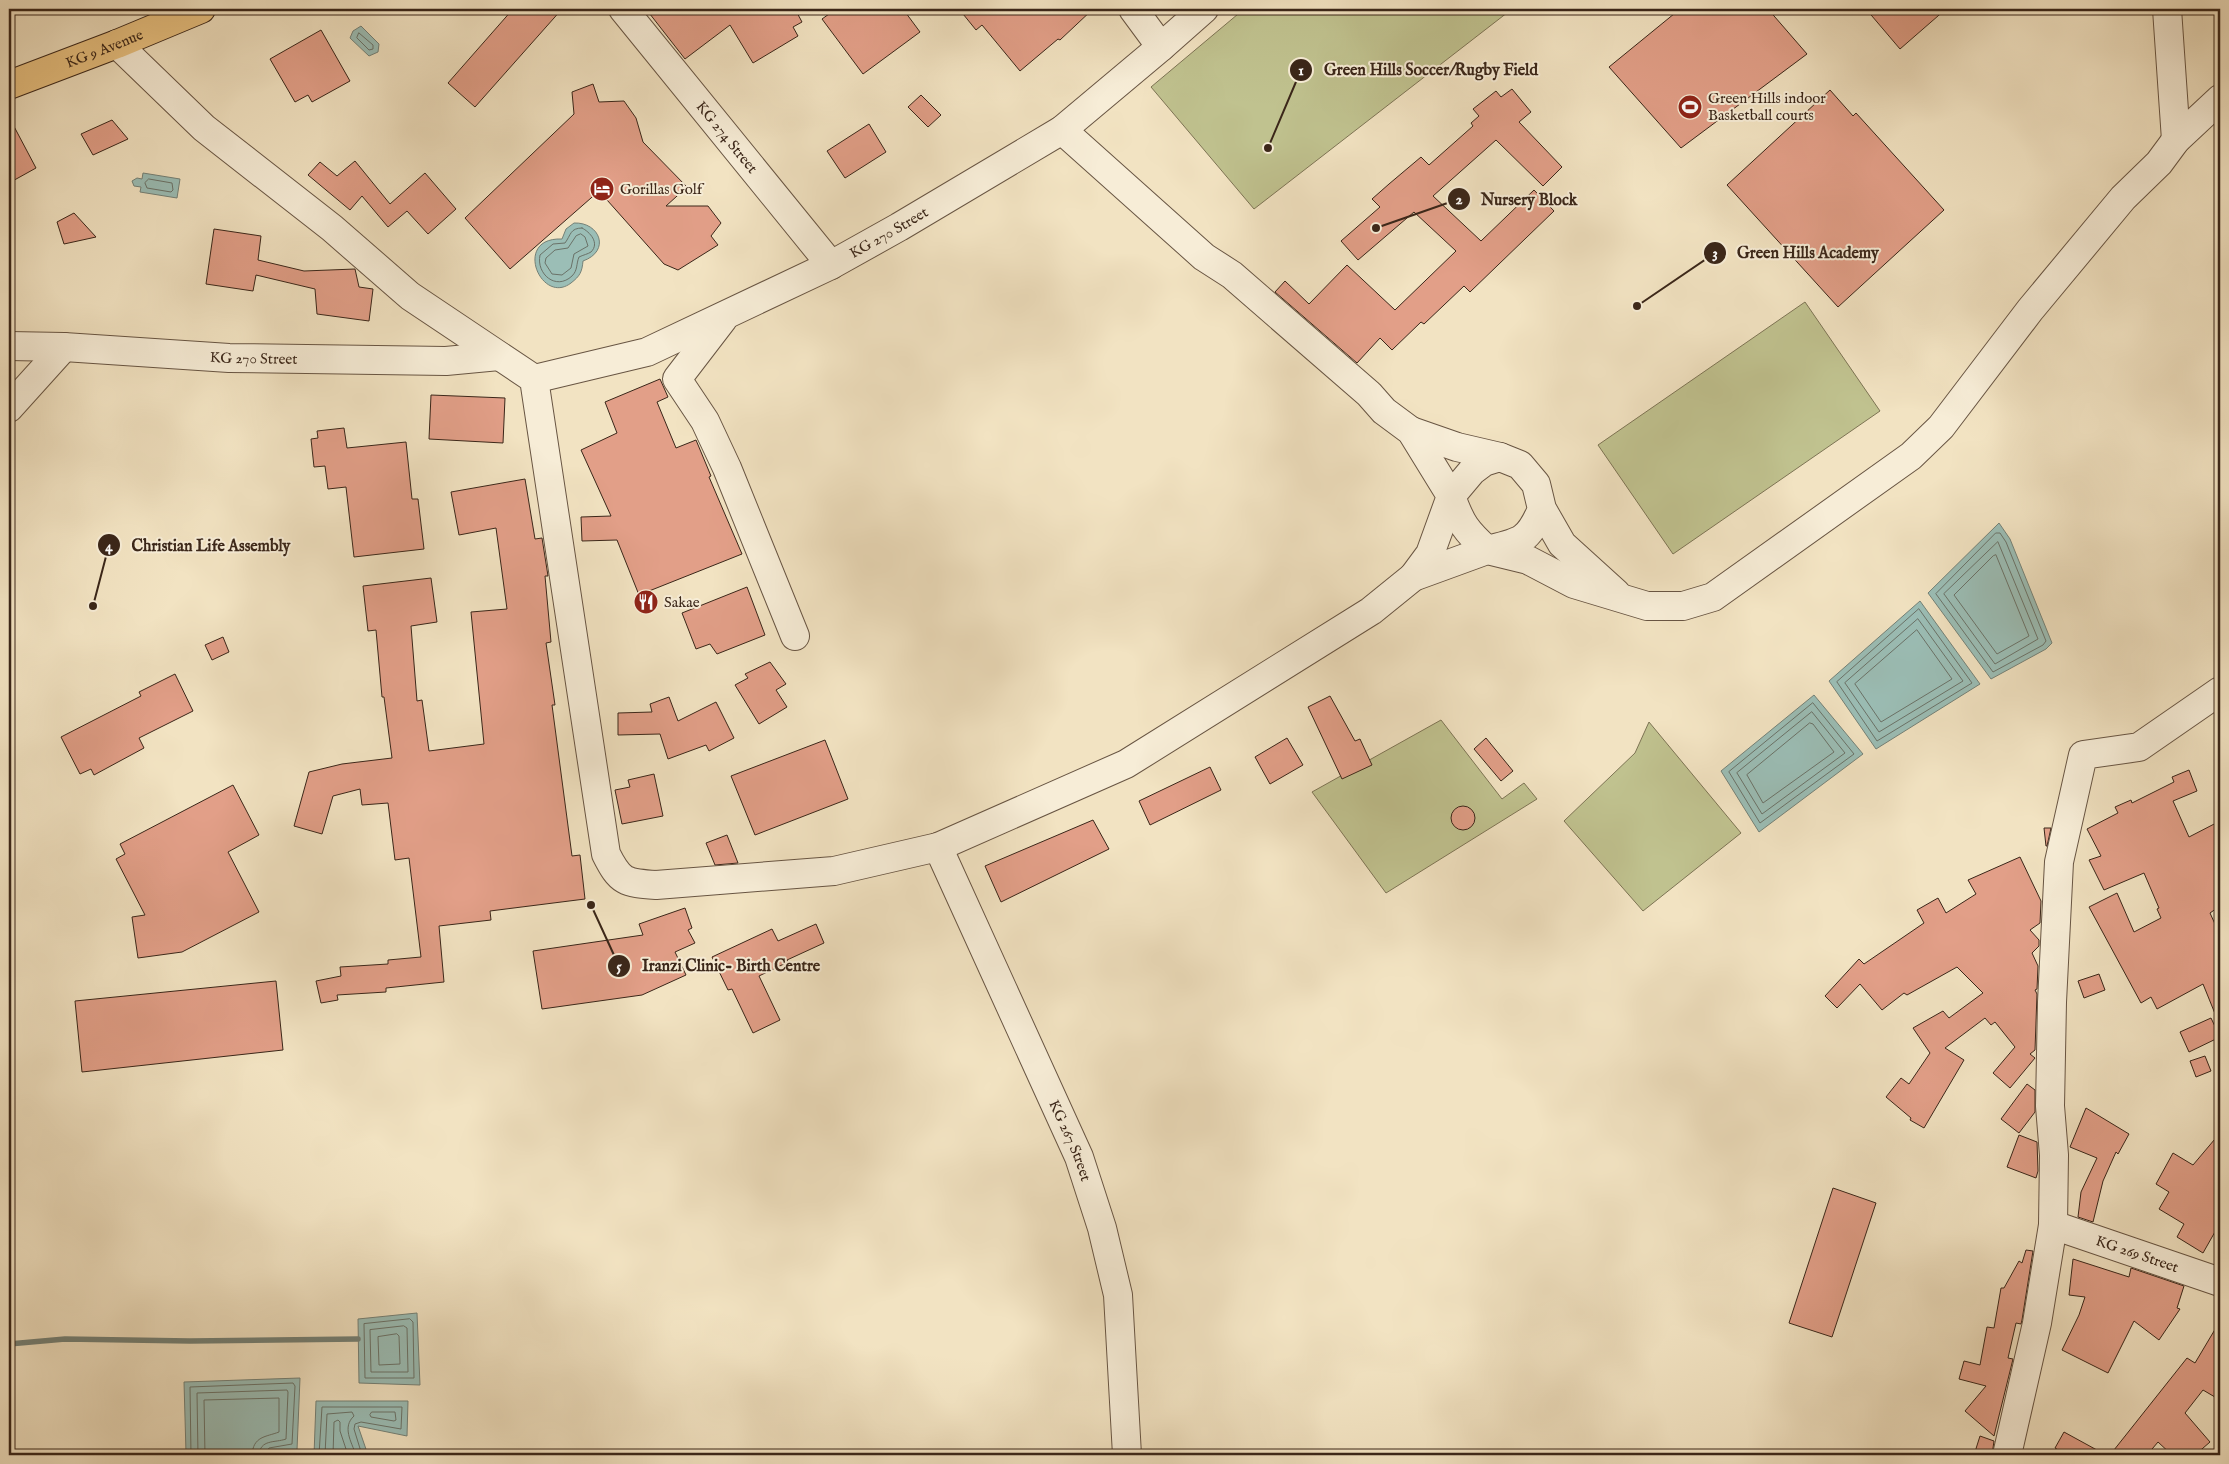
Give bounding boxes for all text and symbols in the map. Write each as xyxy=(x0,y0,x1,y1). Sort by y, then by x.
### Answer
street label: KG 9 Avenue xyxy=(63,25,146,73)
callout: Green Hills Soccer/Rugby Field xyxy=(1289,54,1547,85)
text: 1 xyxy=(1298,61,1304,80)
text: Green Hills Soccer/Rugby Field xyxy=(1324,61,1538,81)
place label: Green Hills indoor Basketball courts xyxy=(1708,89,1826,125)
sports icon: Green Hills indoor Basketball courts xyxy=(1677,94,1703,120)
street label: KG 274 Street xyxy=(692,97,762,177)
hotel icon: Gorillas Golf xyxy=(589,176,615,202)
place label: Gorillas Golf xyxy=(620,180,705,199)
callout: Nursery Block xyxy=(1446,184,1588,215)
text: 2 xyxy=(1455,190,1463,209)
text: Nursery Block xyxy=(1480,191,1578,211)
street label: KG 270 Street xyxy=(846,203,932,263)
callout: Green Hills Academy xyxy=(1703,237,1889,268)
text: 3 xyxy=(1712,244,1718,263)
text: Green Hills Academy xyxy=(1737,244,1880,264)
street label: KG 270 Street xyxy=(209,348,298,369)
callout: Christian Life Assembly xyxy=(96,530,300,561)
text: 4 xyxy=(105,537,113,556)
text: Christian Life Assembly xyxy=(132,537,292,557)
restaurant icon: Sakae xyxy=(633,589,659,615)
place label: Sakae xyxy=(664,593,700,612)
callout: Iranzi Clinic- Birth Centre xyxy=(606,950,830,981)
text: 5 xyxy=(616,957,622,976)
text: Iranzi Clinic- Birth Centre xyxy=(642,957,821,977)
street label: KG 267 Street xyxy=(1044,1097,1095,1184)
street label: KG 269 Street xyxy=(2093,1231,2181,1277)

